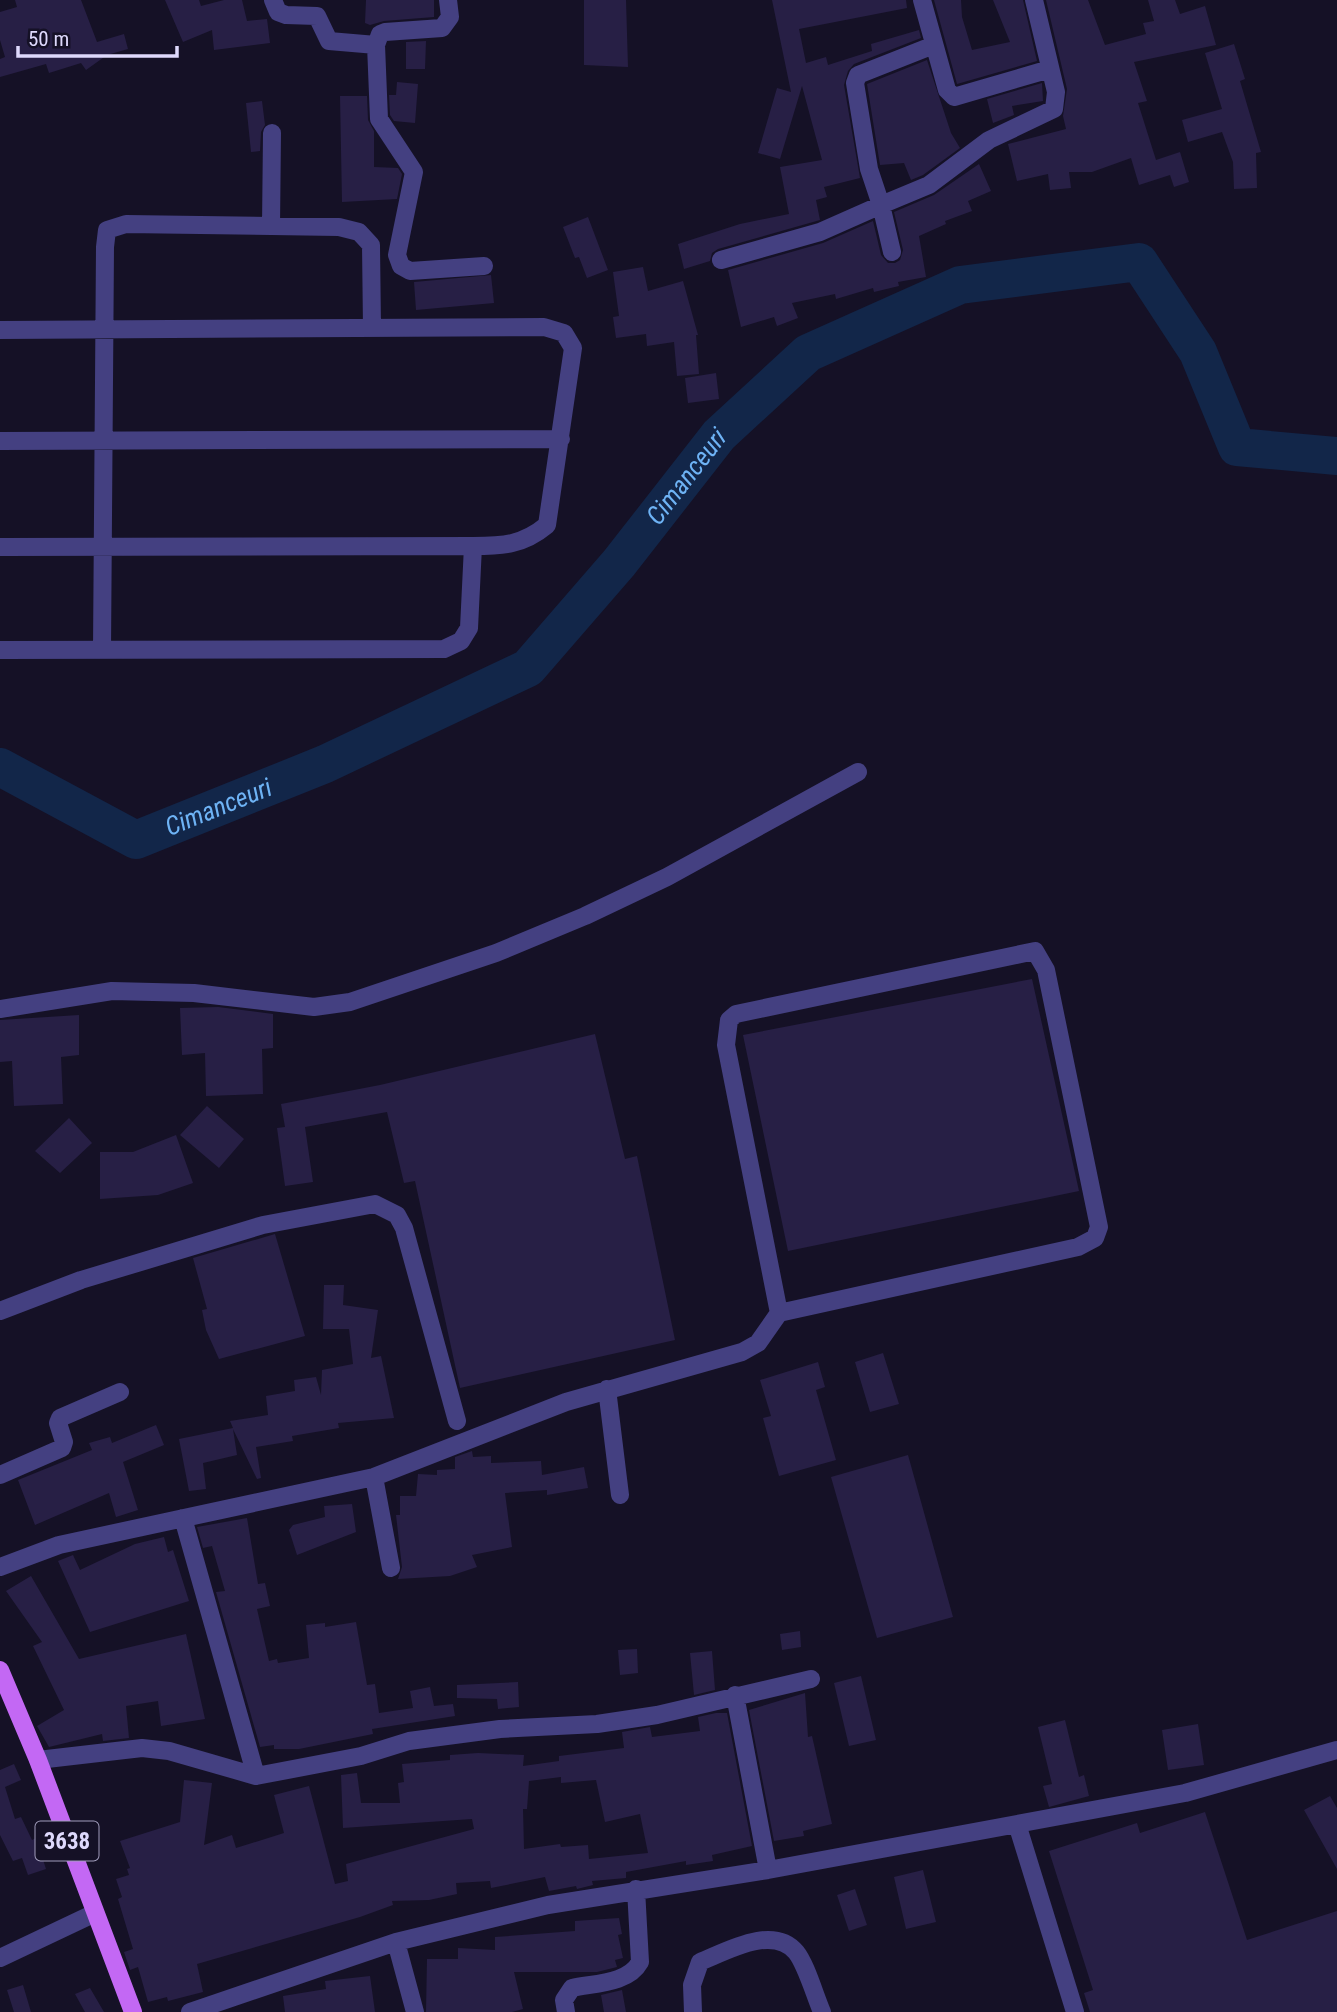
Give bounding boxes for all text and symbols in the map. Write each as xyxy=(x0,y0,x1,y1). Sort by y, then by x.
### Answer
scale bar xyxy=(18,14,177,58)
text: 50 m xyxy=(28,27,69,51)
water label: Cimanceuri xyxy=(640,422,732,530)
water label: Cimanceuri xyxy=(160,772,276,842)
road number: 3638 xyxy=(36,1822,98,1860)

